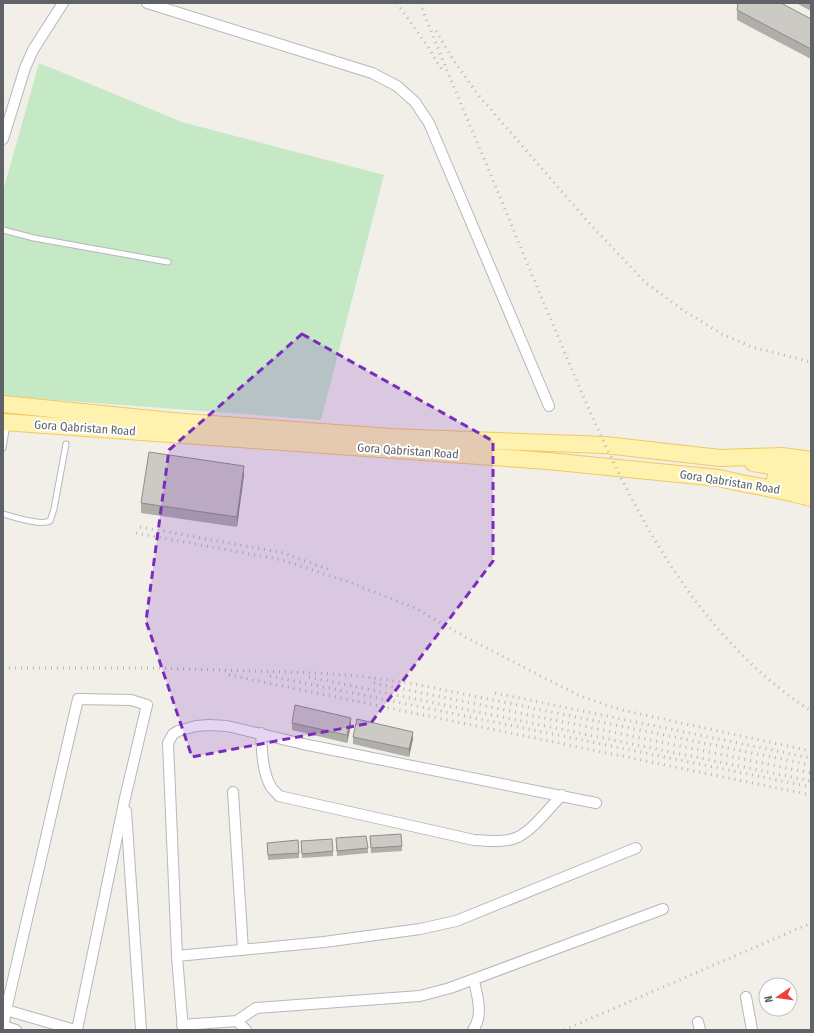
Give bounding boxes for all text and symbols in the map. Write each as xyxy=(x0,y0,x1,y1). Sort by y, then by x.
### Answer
street label: Gora Qabristan Road xyxy=(34,417,136,439)
street label: Gora Qabristan Road xyxy=(357,440,459,462)
street label: Gora Qabristan Road xyxy=(679,467,781,497)
north arrow xyxy=(758,977,798,1017)
text: N xyxy=(762,994,776,1004)

